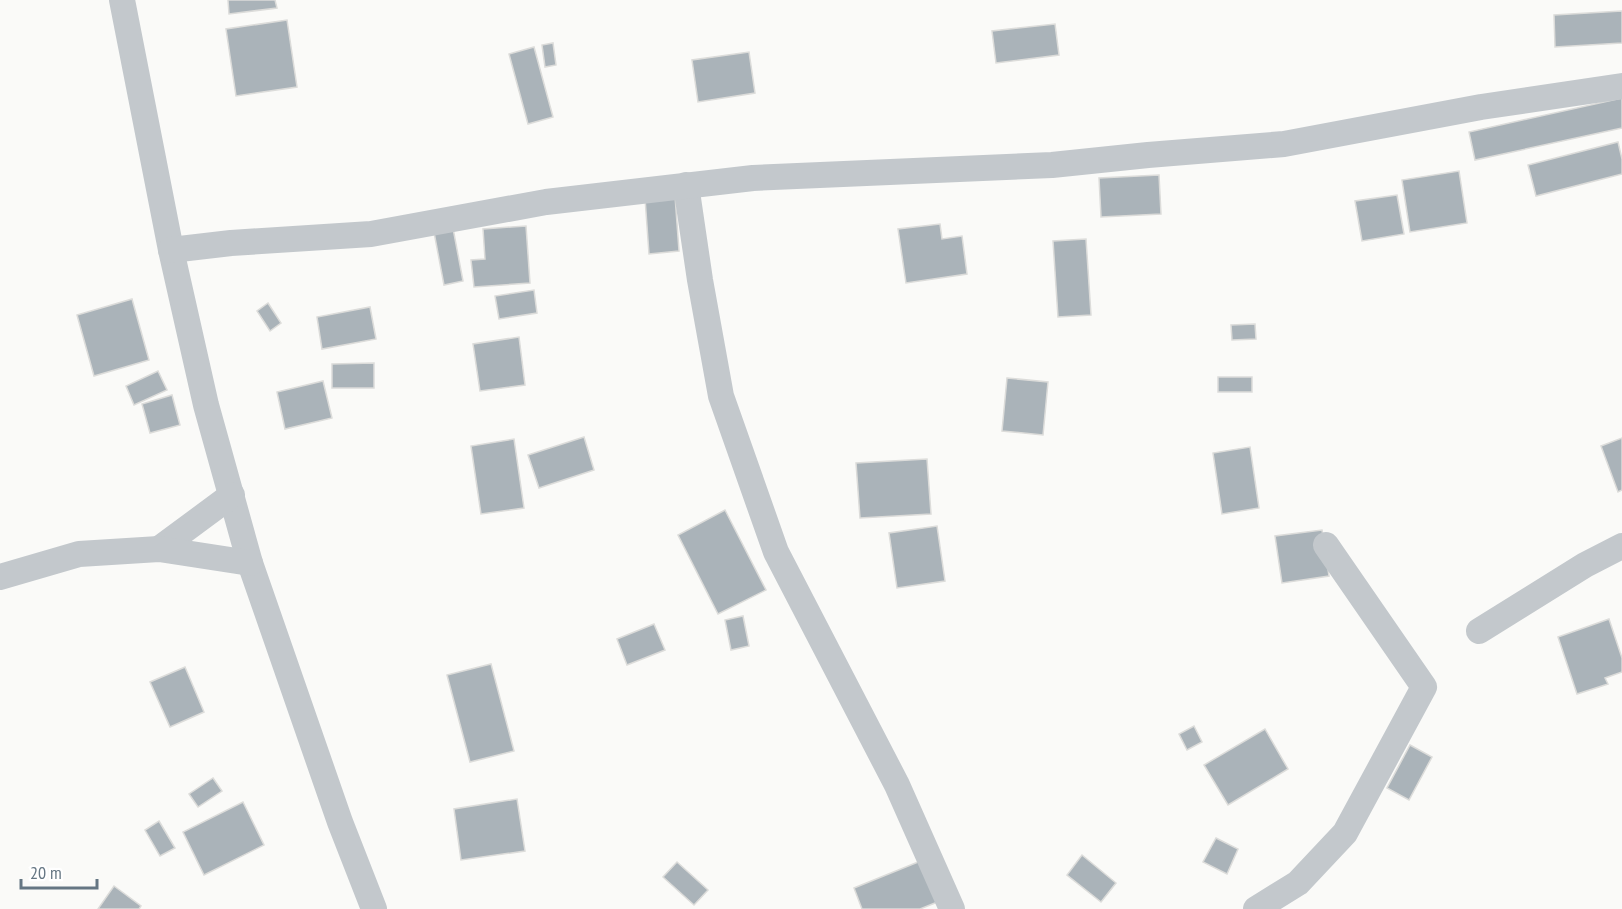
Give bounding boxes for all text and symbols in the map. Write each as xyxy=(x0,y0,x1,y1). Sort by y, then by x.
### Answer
scale bar xyxy=(21,852,98,890)
text: 20 m xyxy=(30,861,62,884)

